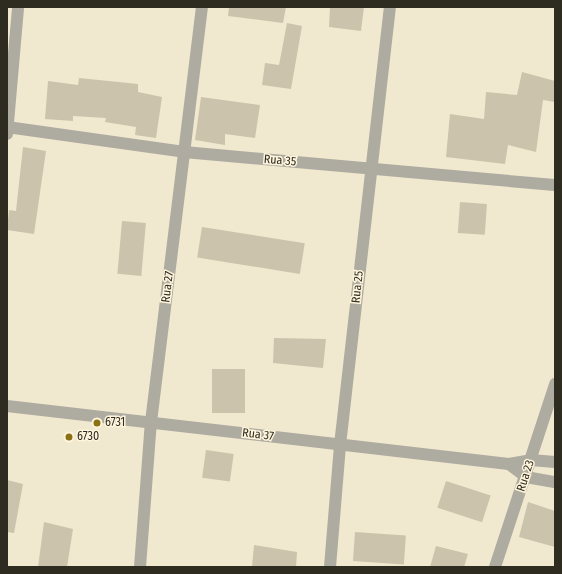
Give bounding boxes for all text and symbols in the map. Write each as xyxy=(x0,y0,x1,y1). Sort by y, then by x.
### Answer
street label: Rua 35 xyxy=(263,152,297,170)
street label: Rua 27 xyxy=(159,270,177,304)
street label: Rua 25 xyxy=(349,270,367,304)
place label: 6731 xyxy=(105,416,125,430)
marker: 6731 xyxy=(92,418,102,428)
street label: Rua 37 xyxy=(241,426,275,444)
place label: 6730 xyxy=(77,430,99,444)
marker: 6730 xyxy=(64,432,74,442)
street label: Rua 23 xyxy=(514,458,538,494)

